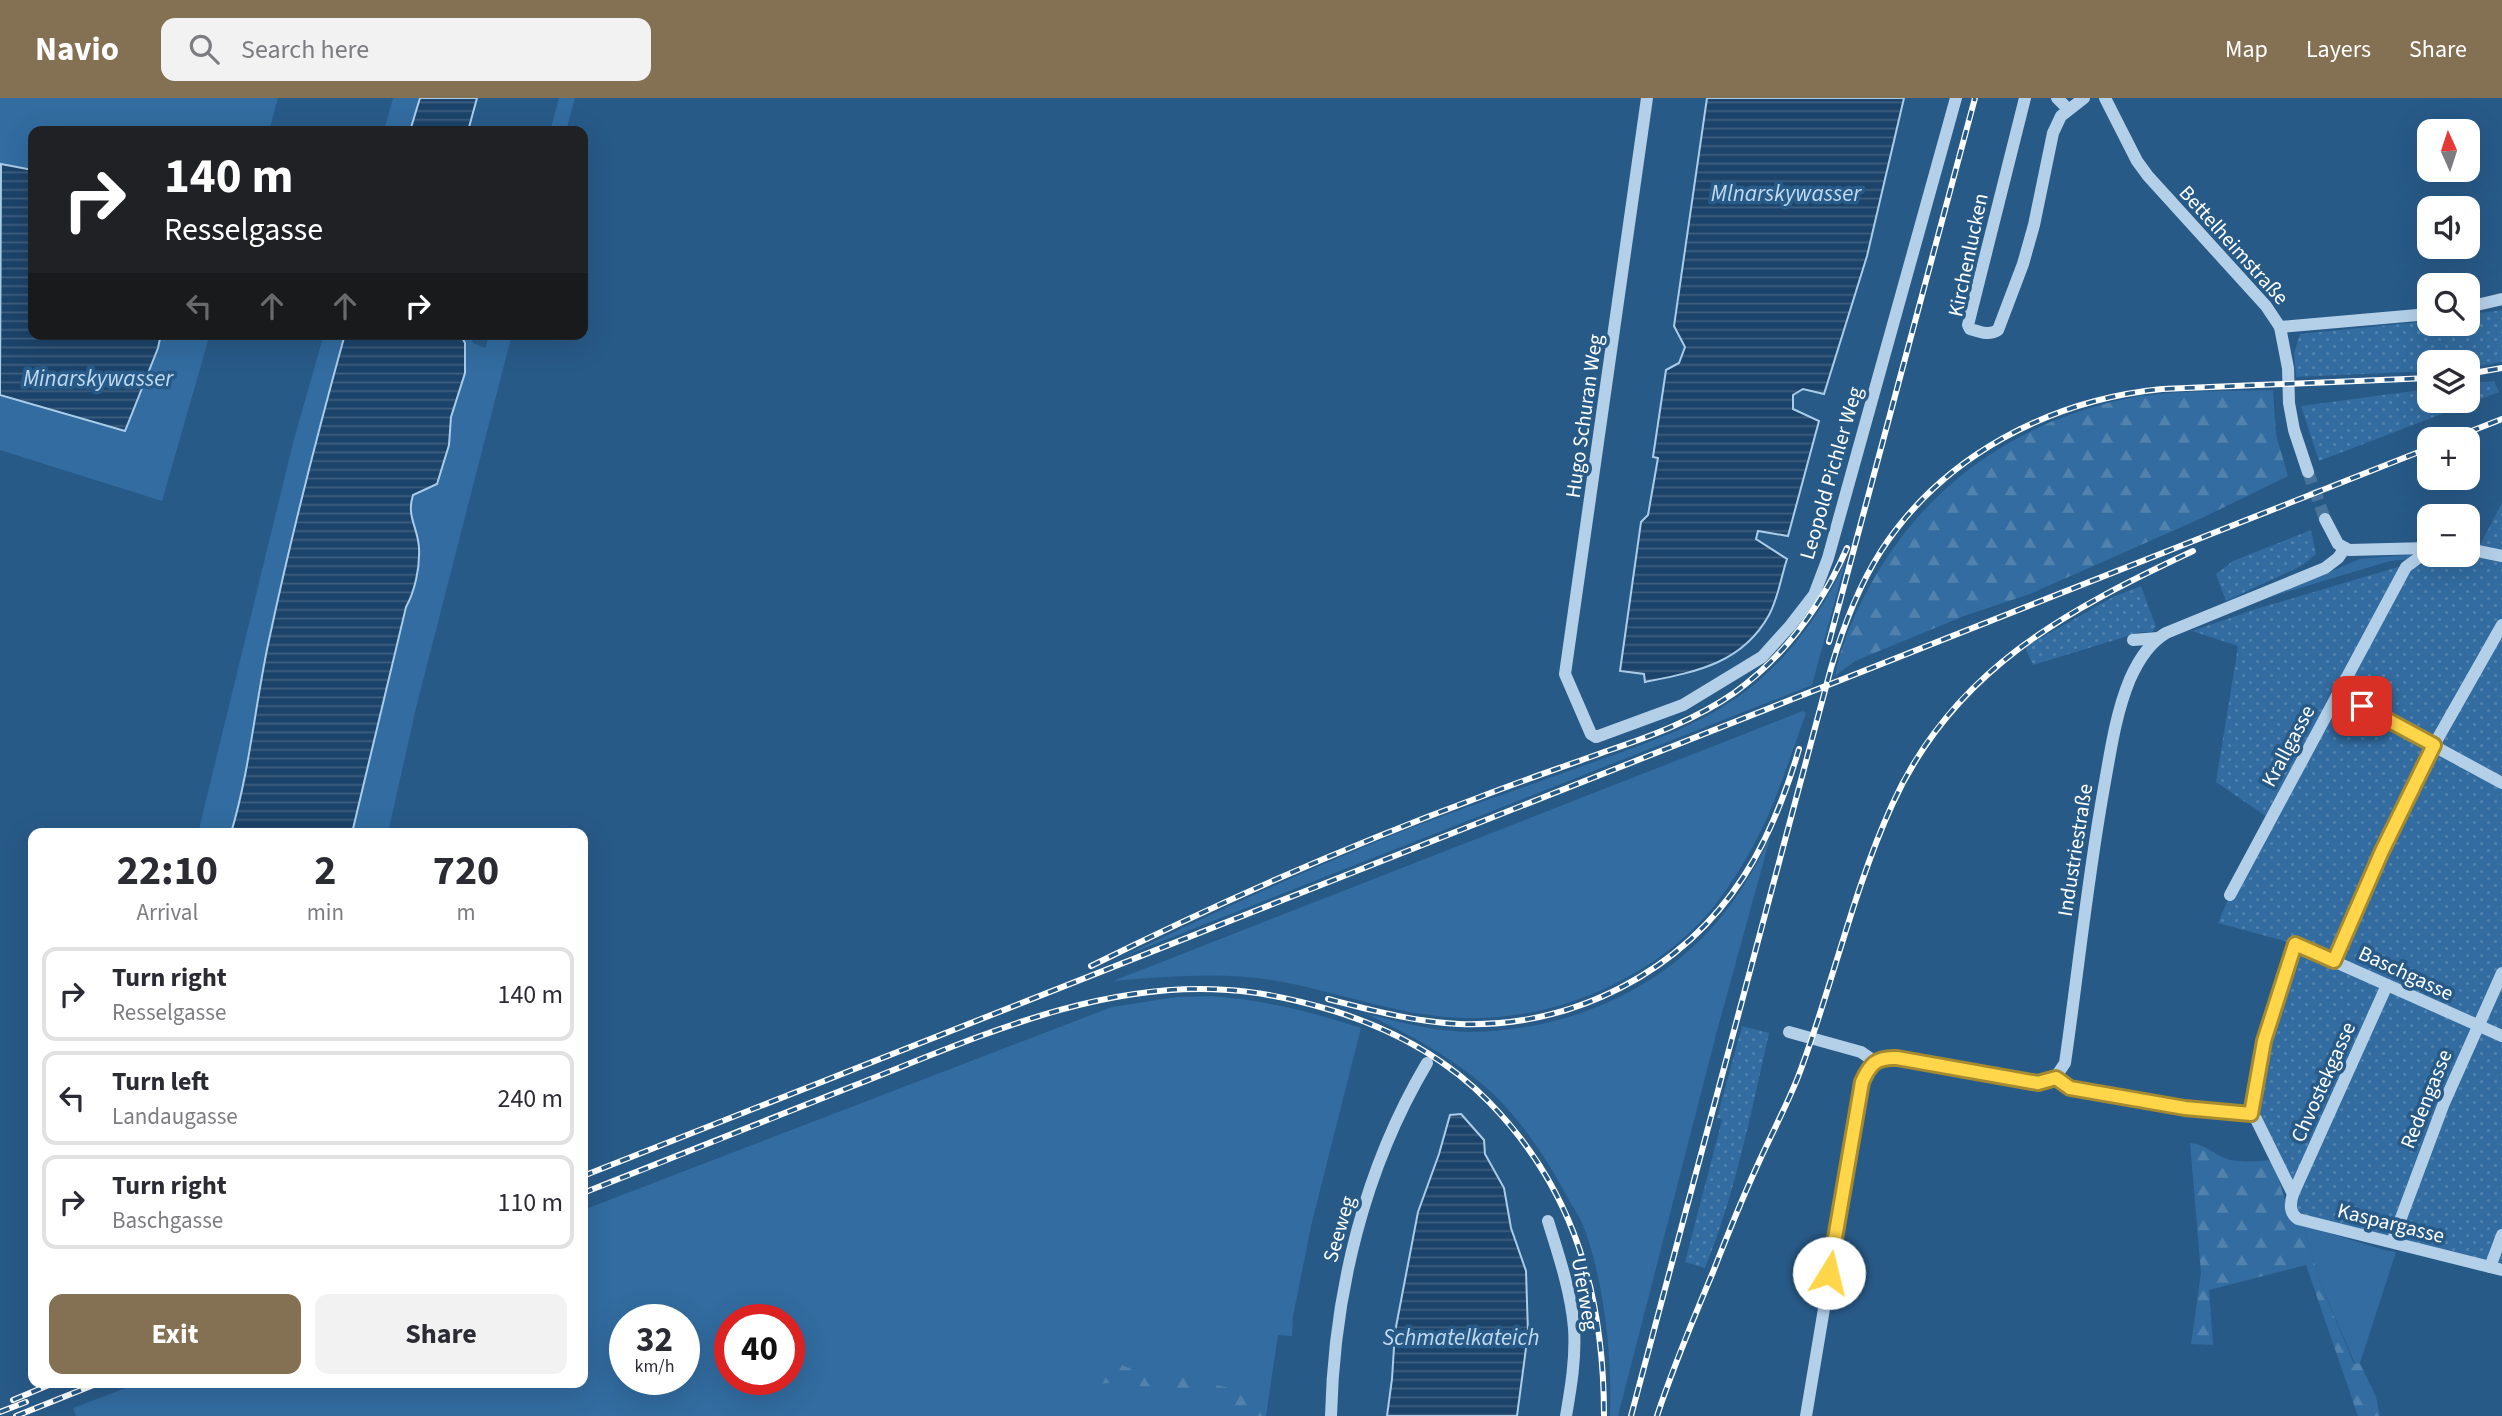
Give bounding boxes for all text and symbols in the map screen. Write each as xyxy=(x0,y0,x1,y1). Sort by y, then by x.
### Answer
search box xyxy=(161,18,651,81)
text: Navio xyxy=(35,26,119,73)
icon: search xyxy=(185,30,223,68)
text: Search here xyxy=(241,31,369,68)
text: Map xyxy=(2225,32,2268,67)
text: Layers xyxy=(2306,32,2371,67)
text: Share xyxy=(2409,32,2467,67)
north arrow xyxy=(2417,119,2480,182)
map controls xyxy=(2417,119,2480,567)
text: 140 m xyxy=(164,142,293,212)
icon: right xyxy=(49,154,140,245)
water label: Mlnarskywasser xyxy=(1711,177,1862,210)
street label: Bettelheimstraße xyxy=(2172,179,2296,311)
street label: Kirchenlucken xyxy=(1940,190,1996,320)
button: sound xyxy=(2417,196,2480,259)
text: Resselgasse xyxy=(164,207,323,253)
button: search xyxy=(2417,273,2480,336)
icon: left xyxy=(180,287,218,325)
icon: ahead xyxy=(253,287,291,325)
icon: ahead xyxy=(326,287,364,325)
icon: right xyxy=(399,287,437,325)
street label: Hugo Schuran Weg xyxy=(1558,332,1610,500)
button: layers xyxy=(2417,350,2480,413)
water label: Minarskywasser xyxy=(23,362,174,395)
street label: Leopold Pichler Weg xyxy=(1792,383,1870,563)
button: + xyxy=(2417,427,2480,490)
button: − xyxy=(2417,504,2480,567)
pin xyxy=(2332,676,2392,736)
icon: arrive xyxy=(2343,687,2381,725)
street label: Krallgasse xyxy=(2254,700,2322,792)
street label: Industriestraße xyxy=(2050,782,2100,918)
text: 22:10 xyxy=(117,841,218,901)
text: 2 xyxy=(314,841,336,901)
text: 720 xyxy=(433,841,499,901)
text: Arrival xyxy=(136,896,198,929)
text: min xyxy=(307,896,344,929)
text: m xyxy=(456,896,476,929)
street label: Baschgasse xyxy=(2354,938,2458,1008)
text: Turn right xyxy=(112,959,227,996)
icon: right xyxy=(53,975,91,1013)
text: 140 m xyxy=(497,976,563,1013)
text: Resselgasse xyxy=(112,996,226,1029)
street label: Chvostekgasse xyxy=(2283,1017,2363,1147)
street label: Redengasse xyxy=(2393,1045,2459,1153)
text: Turn left xyxy=(112,1063,209,1100)
icon: left xyxy=(53,1079,91,1117)
text: 240 m xyxy=(497,1080,563,1117)
text: Landaugasse xyxy=(112,1100,238,1133)
text: Turn right xyxy=(112,1167,227,1204)
icon: right xyxy=(53,1183,91,1221)
text: 110 m xyxy=(497,1184,563,1221)
street label: Seeweg xyxy=(1315,1192,1363,1266)
street label: Kaspargasse xyxy=(2334,1195,2448,1251)
text: Baschgasse xyxy=(112,1204,223,1237)
position arrow xyxy=(1792,1236,1866,1310)
street label: Uferweg xyxy=(1564,1255,1606,1333)
button: Exit xyxy=(49,1294,301,1374)
button: Share xyxy=(315,1294,567,1374)
speed limit sign: 40 xyxy=(714,1304,805,1395)
text: 32 xyxy=(636,1315,673,1365)
water label: Schmatelkateich xyxy=(1383,1321,1539,1354)
text: km/h xyxy=(635,1354,674,1379)

